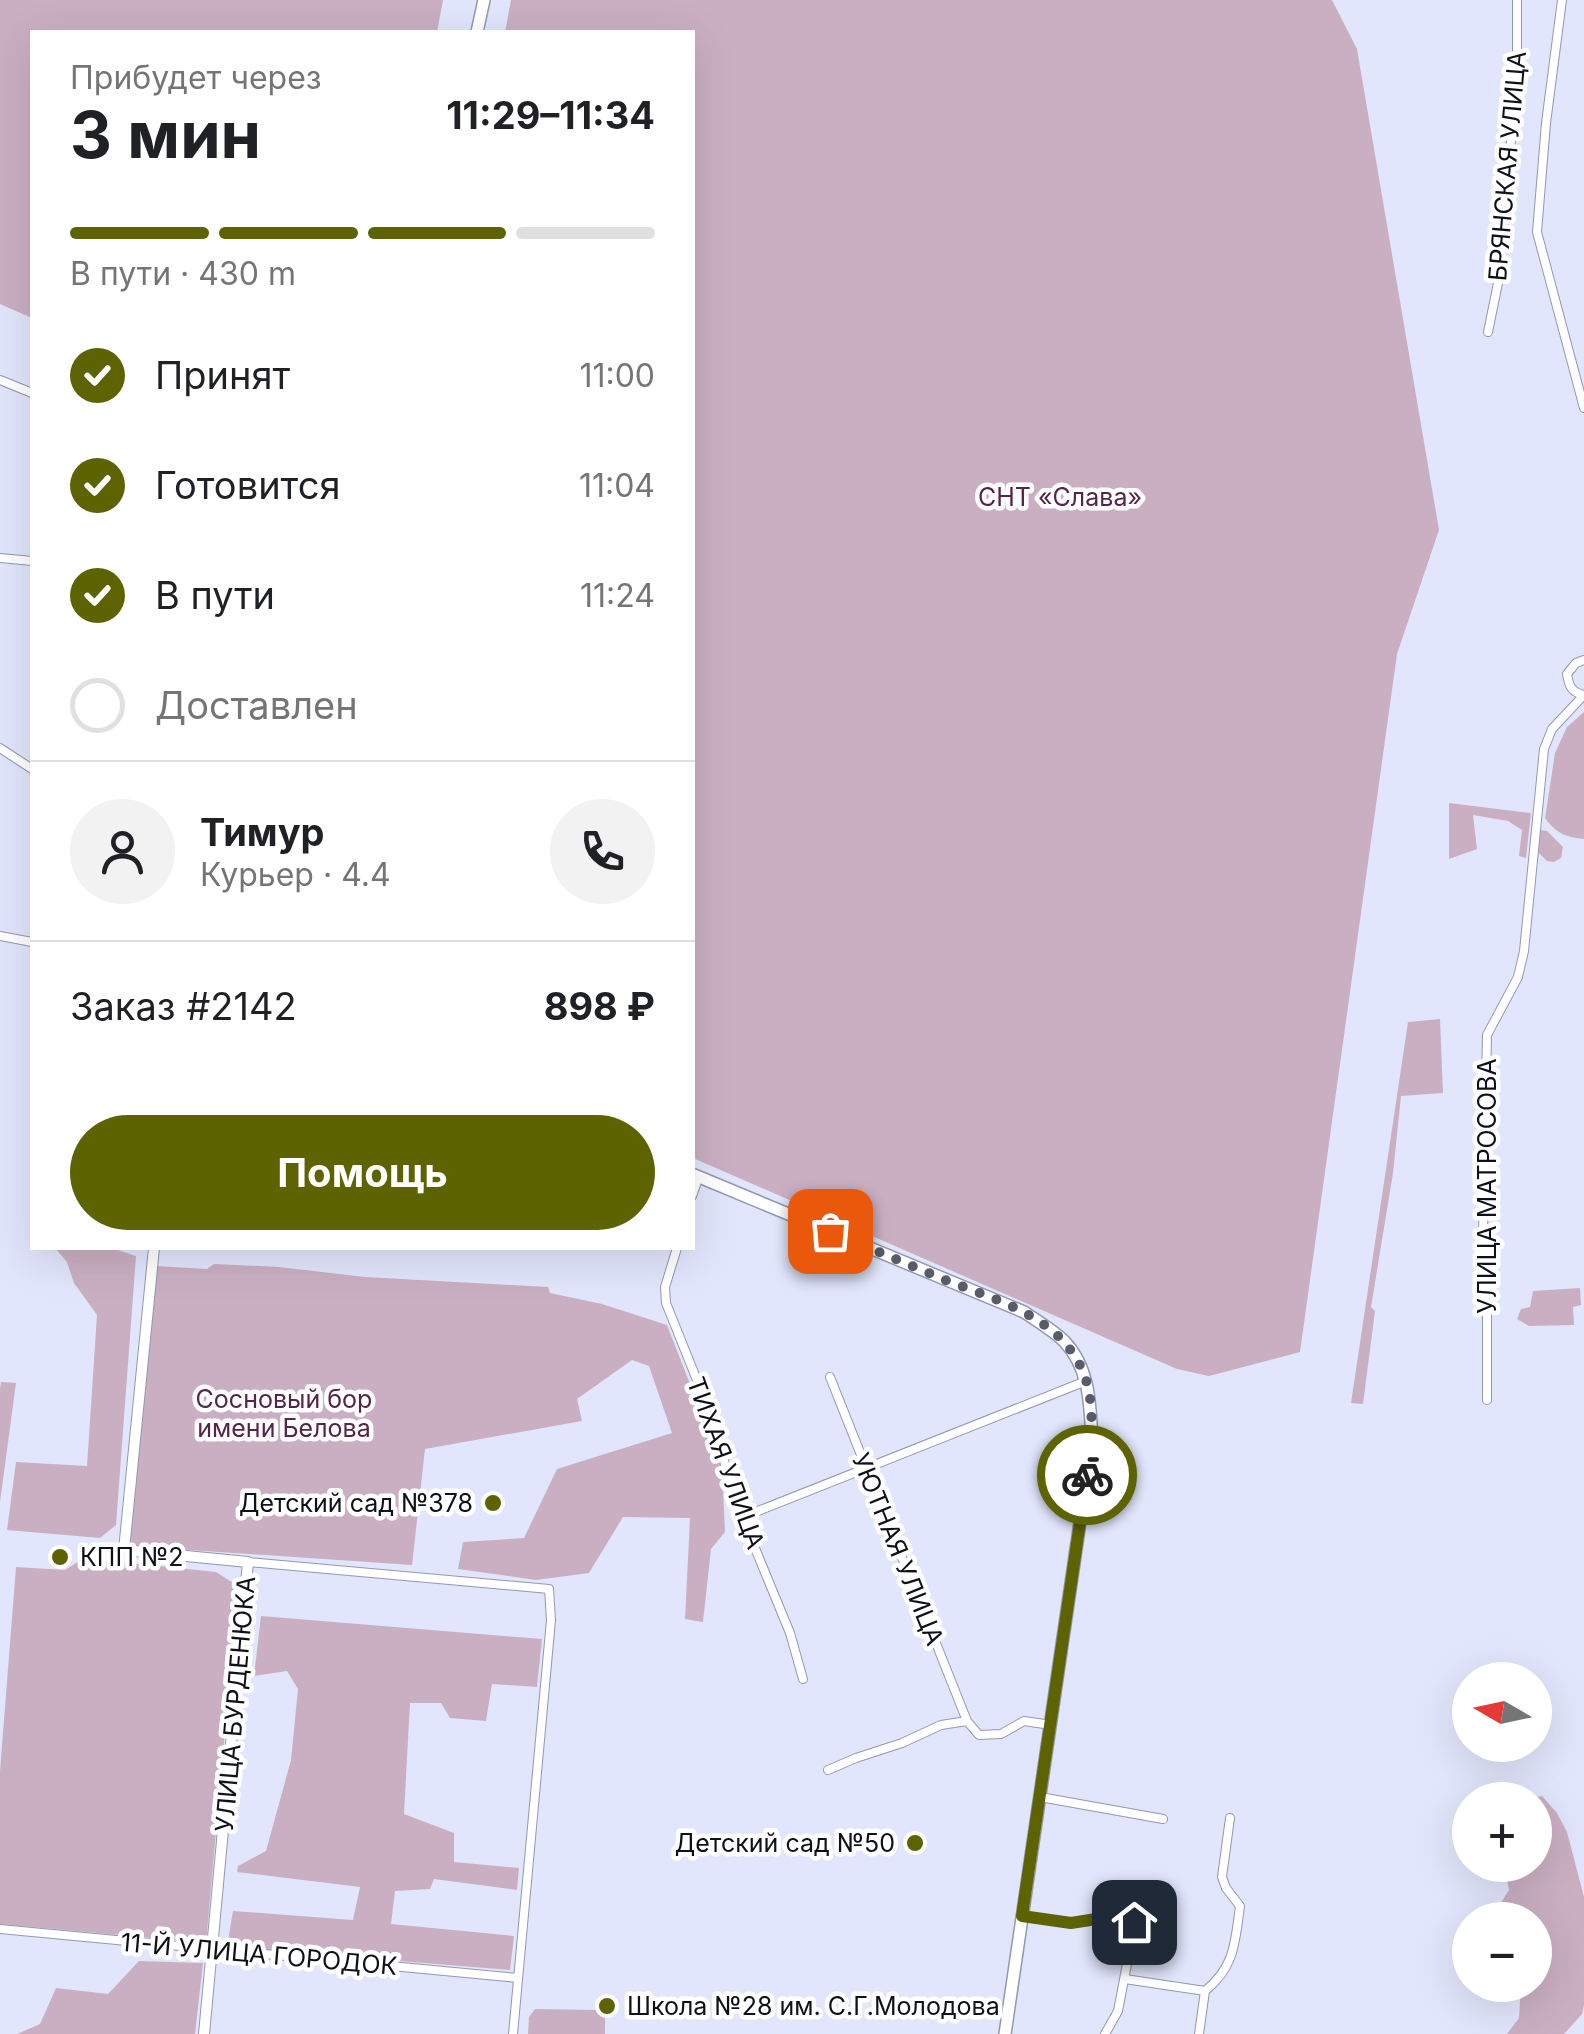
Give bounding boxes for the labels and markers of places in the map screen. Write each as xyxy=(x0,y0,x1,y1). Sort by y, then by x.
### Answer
pin xyxy=(788,1189,873,1274)
place label: Детский сад №378 xyxy=(239,1488,473,1518)
marker: Детский сад №378 xyxy=(482,1492,504,1514)
place label: КПП №2 xyxy=(80,1542,184,1572)
marker: КПП №2 xyxy=(49,1546,71,1568)
place label: Детский сад №50 xyxy=(675,1828,895,1858)
marker: Детский сад №50 xyxy=(904,1832,926,1854)
pin xyxy=(1092,1880,1177,1965)
place label: Школа №28 им. С.Г.Молодова xyxy=(627,1991,1000,2021)
marker: Школа №28 им. С.Г.Молодова xyxy=(596,1995,618,2017)

